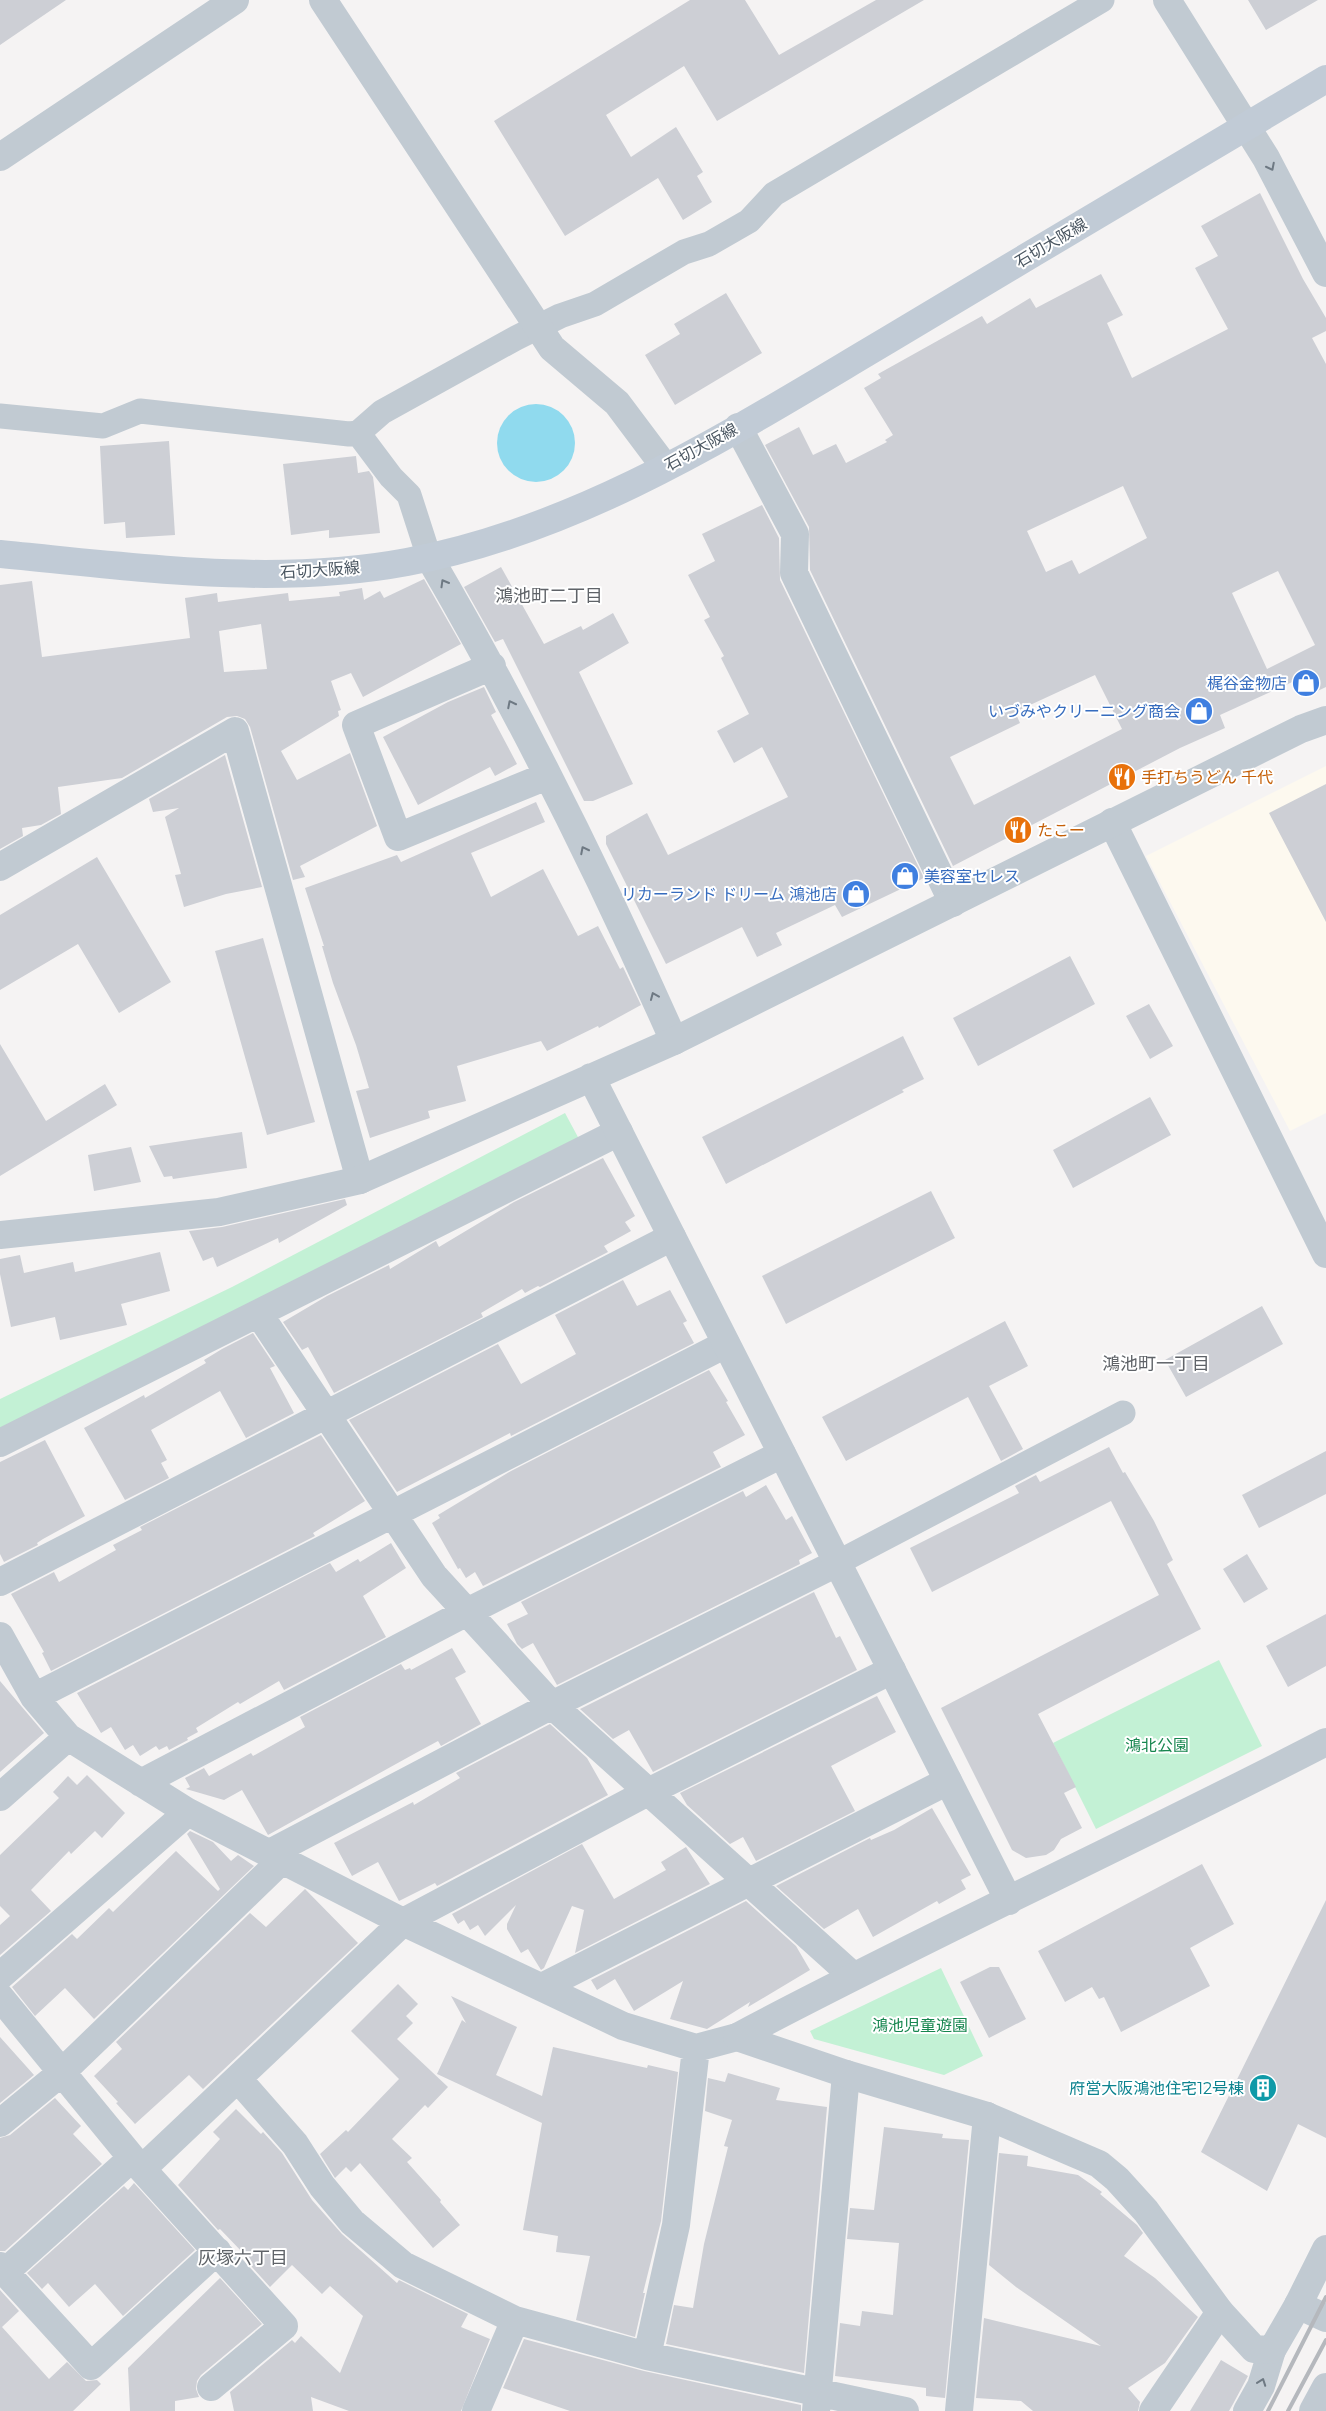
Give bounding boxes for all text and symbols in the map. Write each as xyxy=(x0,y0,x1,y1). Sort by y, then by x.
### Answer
one-way arrow xyxy=(1265,162,1275,171)
street label: 石切大阪線 xyxy=(1012,214,1090,272)
street label: 石切大阪線 xyxy=(661,419,741,475)
street label: 石切大阪線 xyxy=(279,558,361,582)
one-way arrow xyxy=(440,580,450,589)
district label: 鴻池町二丁目 xyxy=(495,585,603,607)
shop icon: 梶谷金物店 xyxy=(1291,668,1321,698)
place label: 梶谷金物店 xyxy=(1207,674,1287,693)
shop icon: いづみやクリーニング商会 xyxy=(1184,696,1214,726)
one-way arrow xyxy=(507,701,517,710)
place label: いづみやクリーニング商会 xyxy=(988,702,1180,721)
restaurant icon: 手打ちうどん 千代 xyxy=(1107,762,1137,792)
place label: 手打ちうどん 千代 xyxy=(1141,768,1273,787)
restaurant icon: たこー xyxy=(1003,815,1033,845)
place label: たこー xyxy=(1037,821,1085,840)
one-way arrow xyxy=(580,846,590,855)
shop icon: 美容室セレス xyxy=(890,861,920,891)
place label: 美容室セレス xyxy=(924,867,1020,886)
shop icon: リカーランド ドリーム 鴻池店 xyxy=(841,879,871,909)
place label: リカーランド ドリーム 鴻池店 xyxy=(621,885,837,904)
one-way arrow xyxy=(650,992,661,1001)
district label: 鴻池町一丁目 xyxy=(1102,1353,1210,1375)
park label: 鴻北公園 xyxy=(1125,1736,1189,1755)
park label: 鴻池児童遊園 xyxy=(872,2016,968,2035)
building icon: 府営大阪鴻池住宅12号棟 xyxy=(1248,2073,1278,2103)
place label: 府営大阪鴻池住宅12号棟 xyxy=(1069,2079,1244,2098)
district label: 灰塚六丁目 xyxy=(198,2247,288,2269)
one-way arrow xyxy=(1256,2378,1266,2386)

